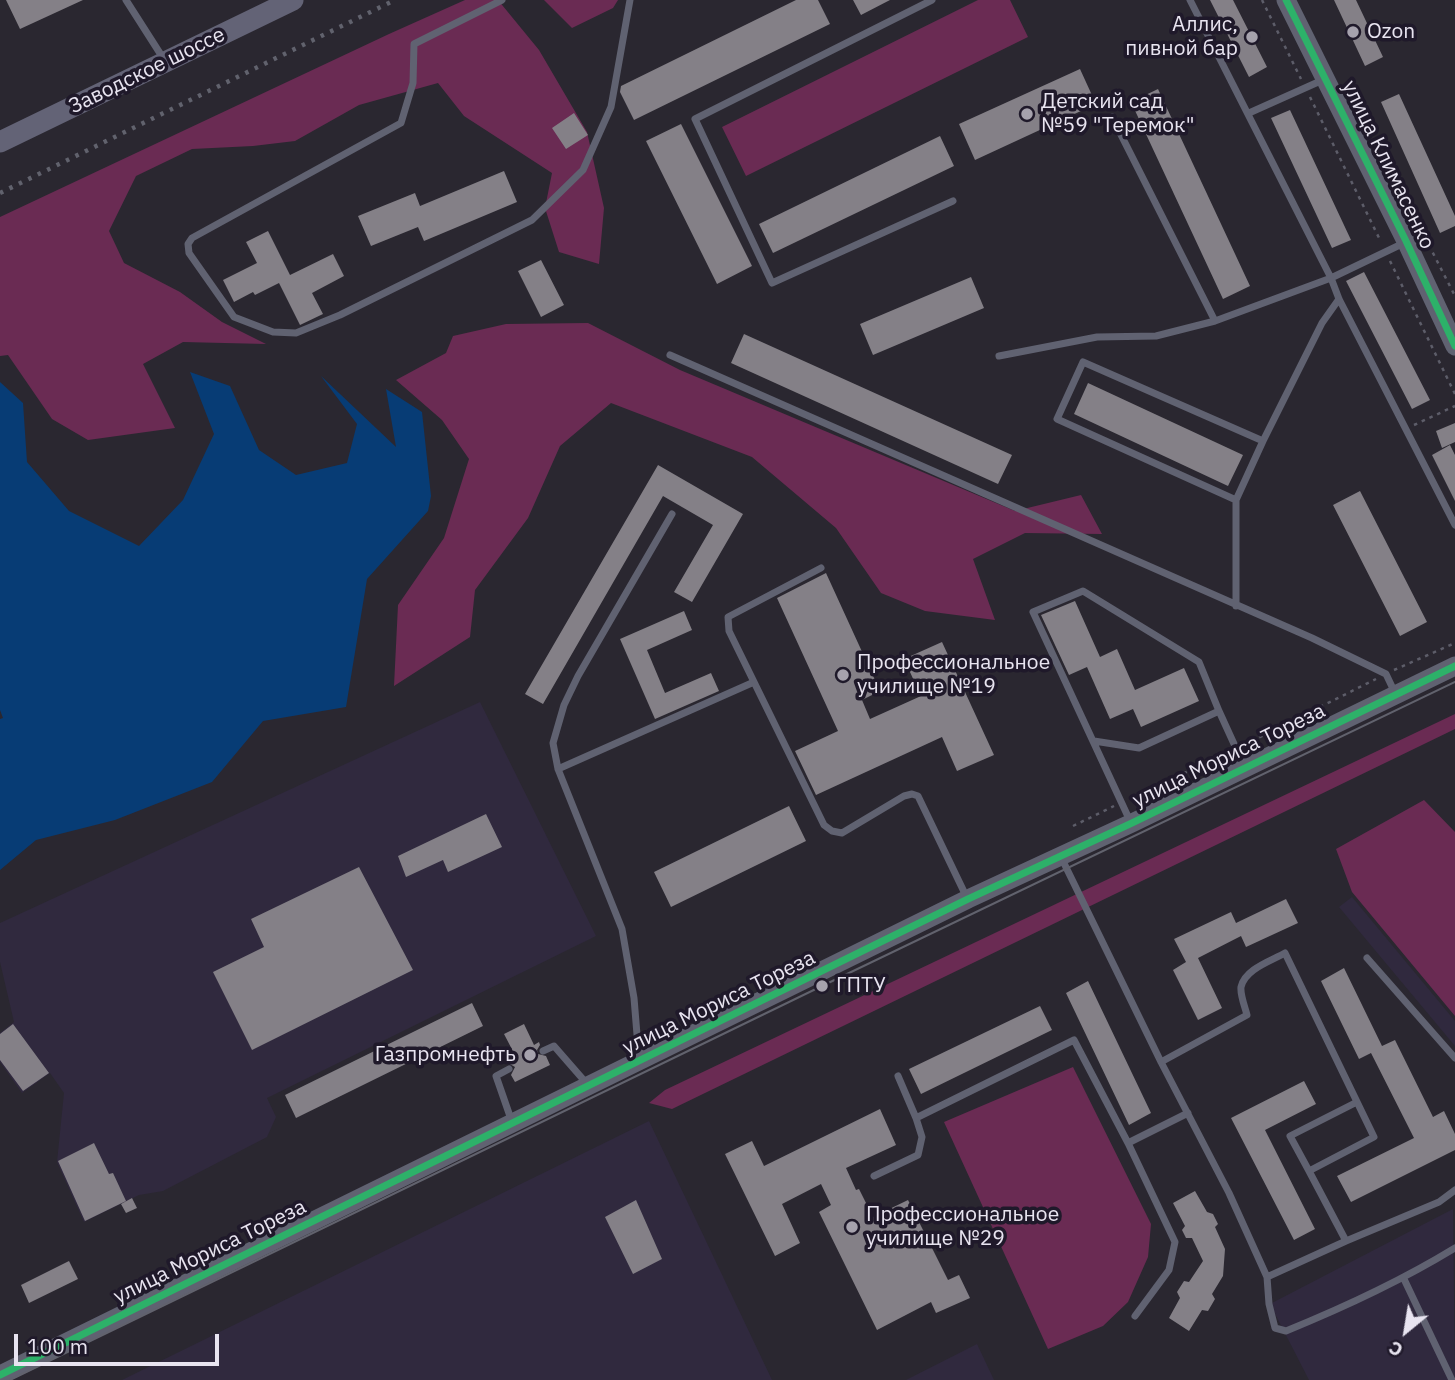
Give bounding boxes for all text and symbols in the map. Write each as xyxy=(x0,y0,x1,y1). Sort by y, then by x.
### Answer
place label: Аллис, пивной бар xyxy=(1125,12,1238,62)
place label: Ozon xyxy=(1367,19,1415,45)
street label: Заводское шоссе xyxy=(65,22,229,120)
marker: Ozon xyxy=(1345,24,1361,40)
marker: Аллис, пивной бар xyxy=(1244,29,1260,45)
street label: улица Климасенко xyxy=(1336,77,1440,253)
place label: Детский сад №59 "Теремок" xyxy=(1041,89,1194,139)
marker: Детский сад №59 "Теремок" xyxy=(1019,106,1035,122)
place label: Профессиональное училище №19 xyxy=(857,650,1050,700)
marker: Профессиональное училище №19 xyxy=(835,667,851,683)
street label: улица Мориса Тореза xyxy=(1129,698,1329,814)
street label: улица Мориса Тореза xyxy=(619,945,819,1061)
place label: ГПТУ xyxy=(836,973,886,999)
marker: ГПТУ xyxy=(814,978,830,994)
place label: Газпромнефть xyxy=(375,1042,516,1068)
marker: Газпромнефть xyxy=(522,1047,538,1063)
street label: улица Мориса Тореза xyxy=(110,1194,310,1310)
place label: Профессиональное училище №29 xyxy=(866,1202,1059,1252)
marker: Профессиональное училище №29 xyxy=(844,1219,860,1235)
north arrow xyxy=(1371,1296,1441,1366)
scale bar xyxy=(18,1320,222,1364)
text: 100 m xyxy=(27,1332,88,1360)
text: С xyxy=(1384,1336,1407,1363)

